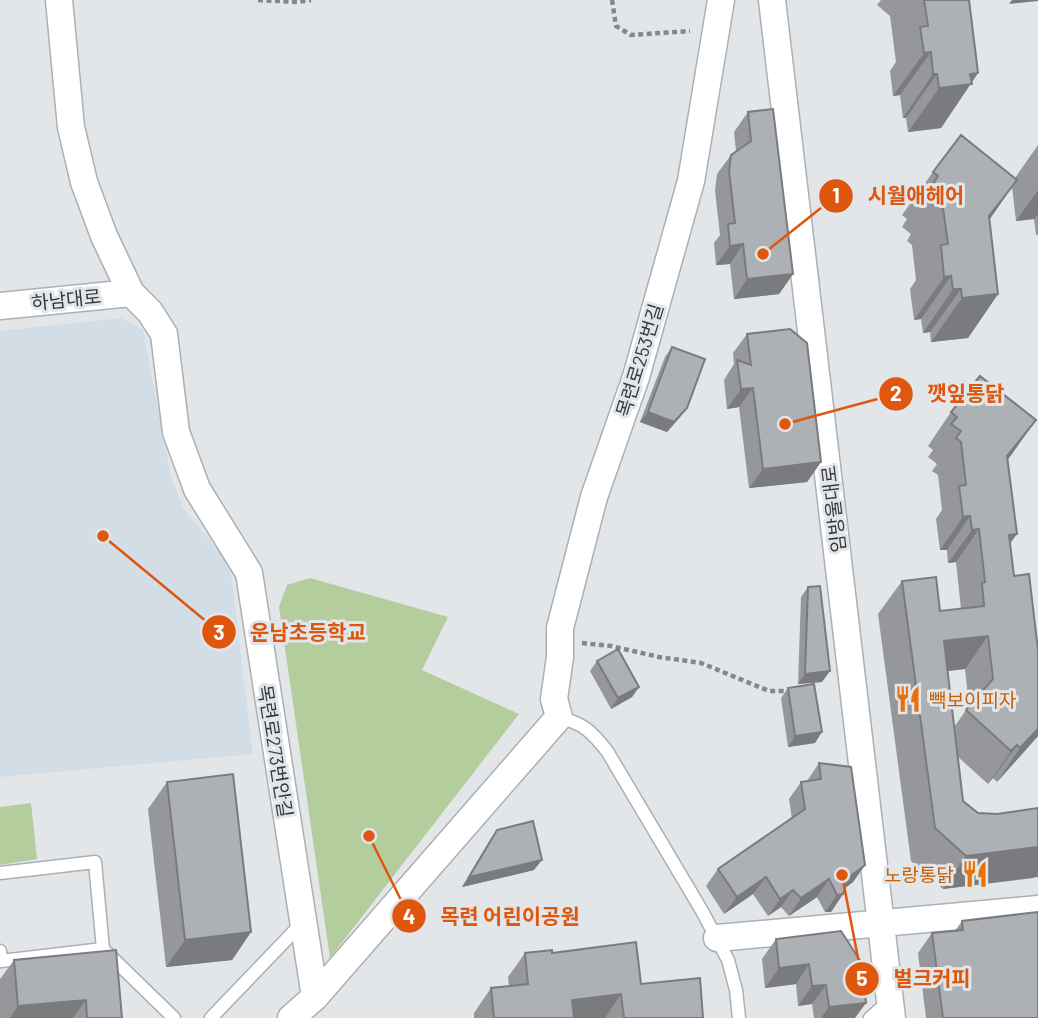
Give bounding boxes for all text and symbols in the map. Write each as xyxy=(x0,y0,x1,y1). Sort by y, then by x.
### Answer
callout: 시월애헤어 xyxy=(819,175,979,217)
text: 1 xyxy=(832,182,840,207)
text: 시월애헤어 xyxy=(868,182,964,207)
street label: 하남대로 xyxy=(30,284,102,314)
street label: 목련로253번길 xyxy=(611,301,667,419)
callout: 깻잎통닭 xyxy=(879,373,1019,415)
text: 2 xyxy=(890,380,902,405)
text: 깻잎통닭 xyxy=(927,380,1005,405)
street label: 임방울대로 xyxy=(816,464,850,554)
callout: 운남초등학교 xyxy=(201,611,380,653)
text: 3 xyxy=(213,619,225,644)
text: 운남초등학교 xyxy=(250,619,366,644)
street label: 목련로273번안길 xyxy=(254,683,298,819)
restaurant icon: 빽보이피자 xyxy=(893,684,923,714)
place label: 빽보이피자 xyxy=(929,688,1016,711)
restaurant icon: 노랑통닭 xyxy=(960,859,990,889)
place label: 노랑통닭 xyxy=(884,863,954,886)
callout: 목련 어린이공원 xyxy=(391,895,594,937)
text: 4 xyxy=(403,903,415,928)
text: 목련 어린이공원 xyxy=(440,903,580,928)
callout: 벌크커피 xyxy=(844,958,985,1000)
text: 5 xyxy=(856,965,868,990)
text: 벌크커피 xyxy=(893,965,971,990)

